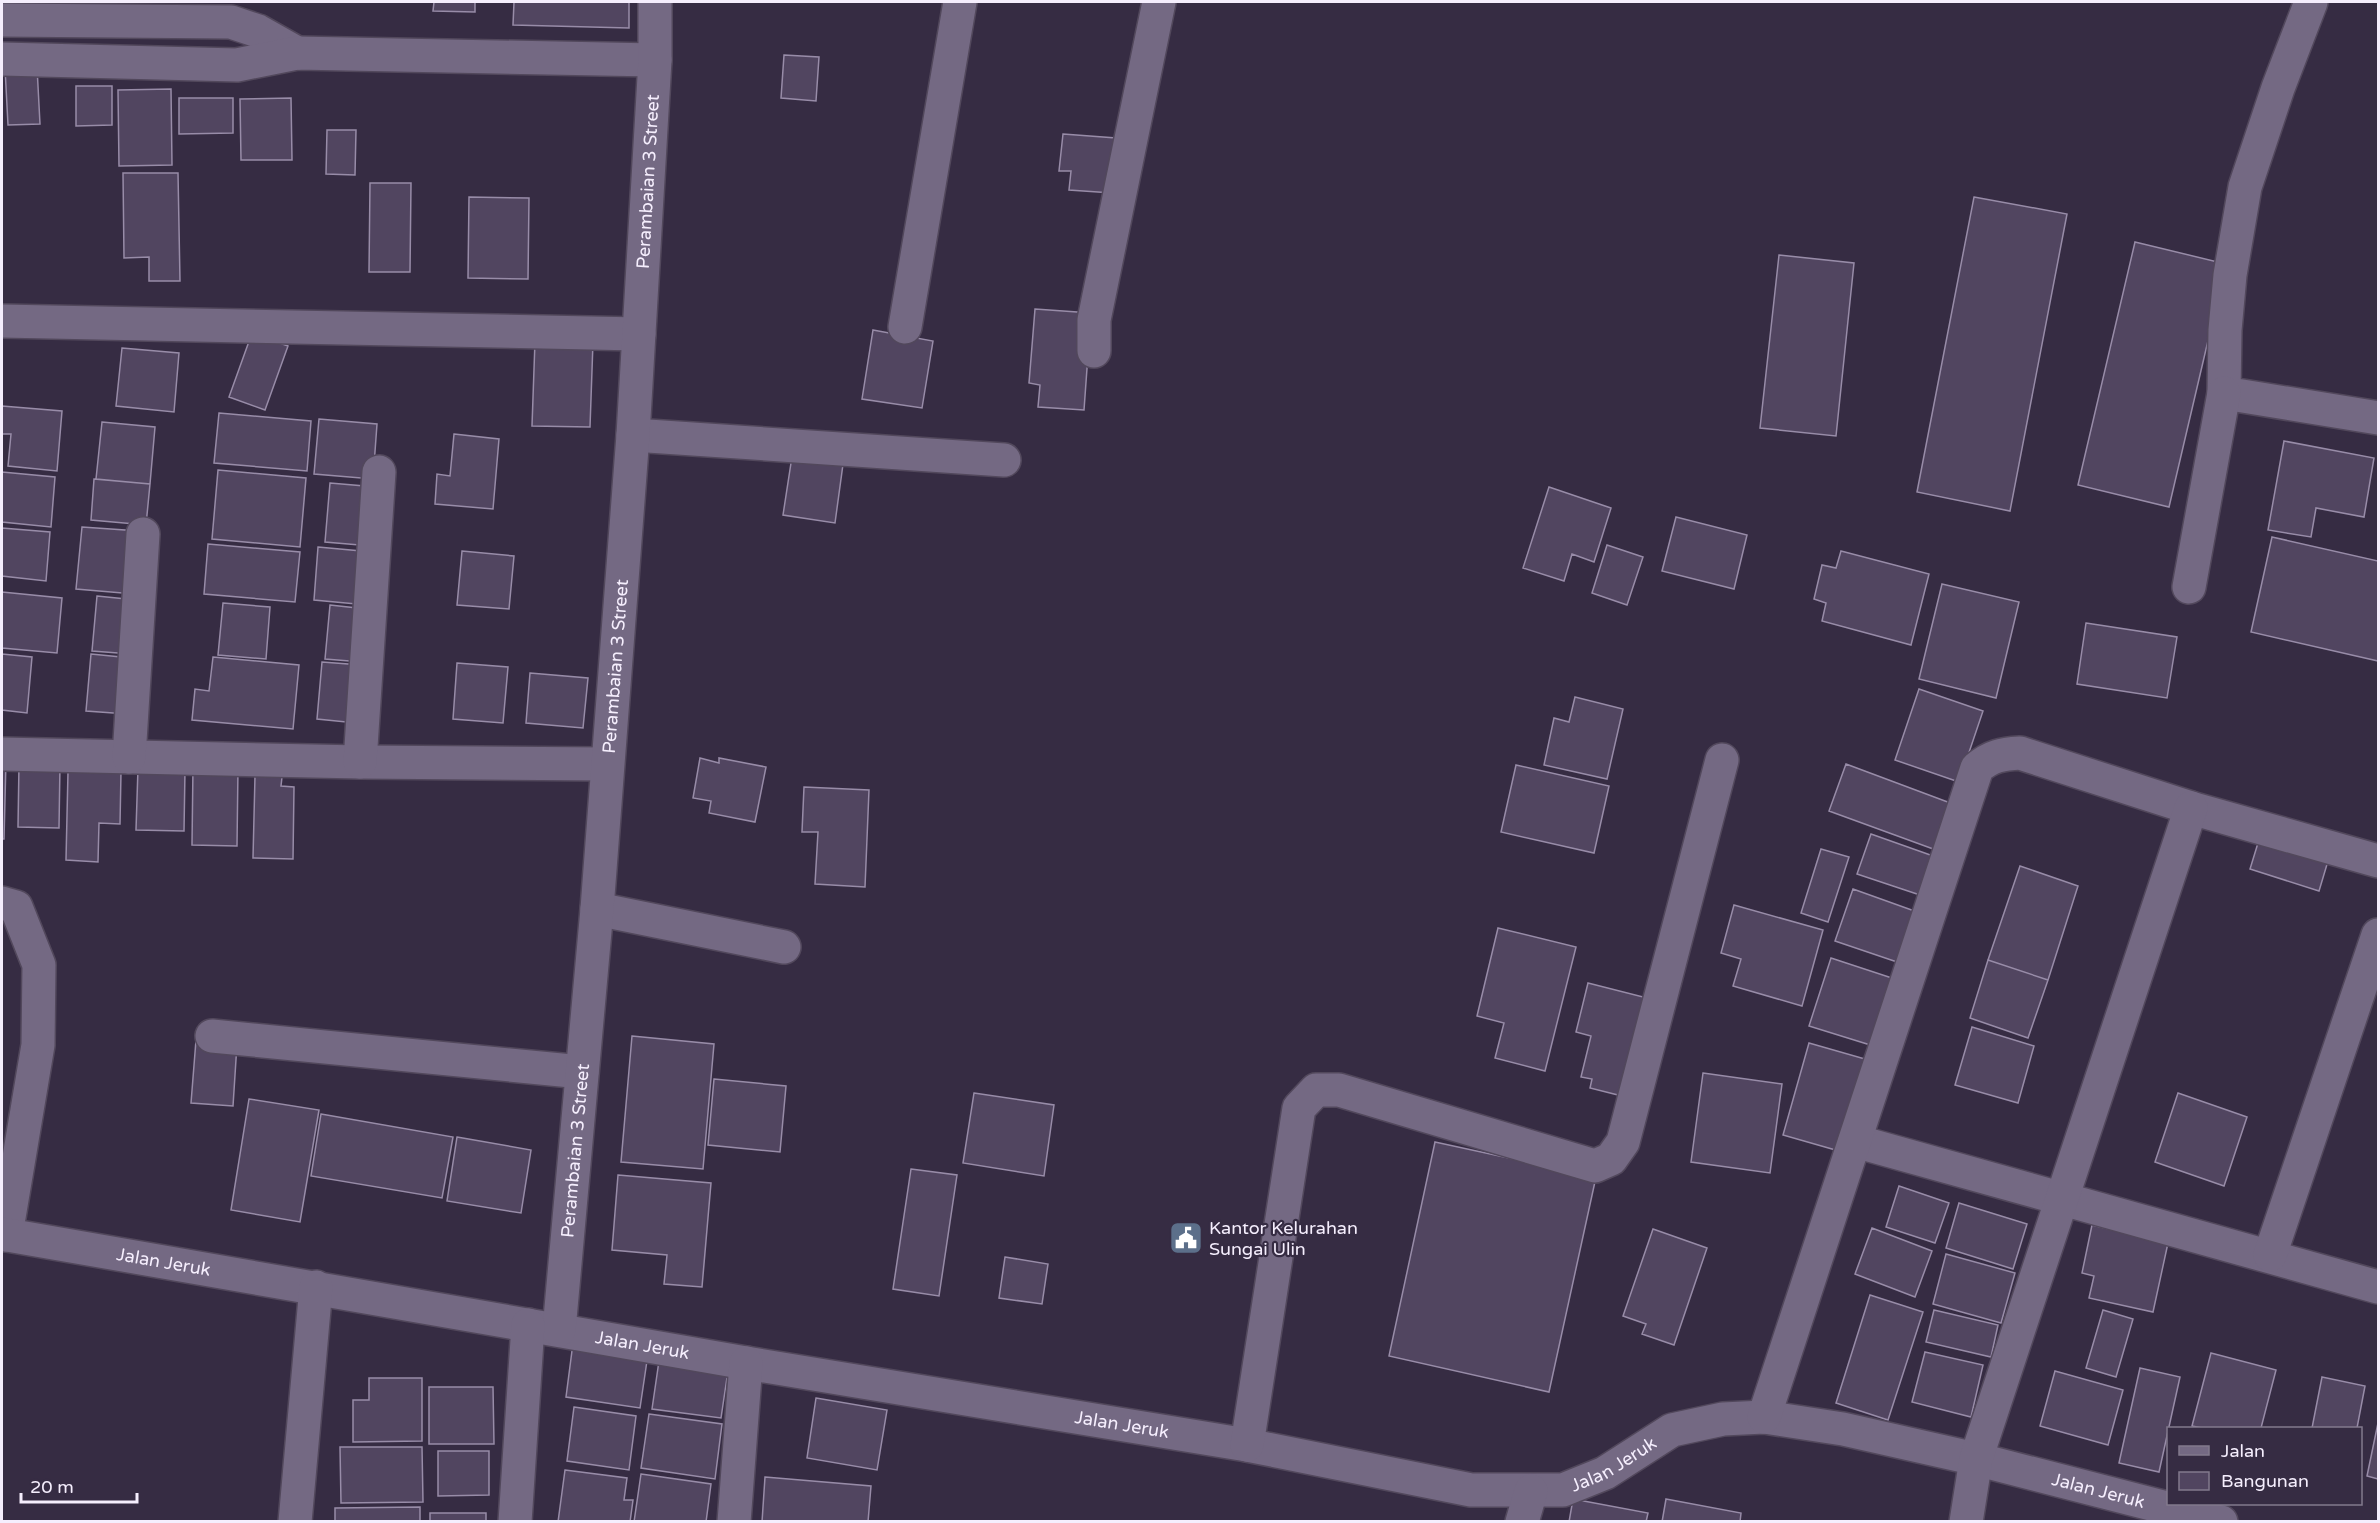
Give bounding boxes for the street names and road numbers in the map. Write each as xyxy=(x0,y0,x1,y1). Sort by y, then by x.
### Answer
street label: Perambaian 3 Street xyxy=(632,93,664,269)
street label: Perambaian 3 Street xyxy=(598,578,633,754)
street label: Perambaian 3 Street xyxy=(556,1063,594,1239)
street label: Jalan Jeruk xyxy=(115,1243,212,1281)
street label: Jalan Jeruk xyxy=(594,1326,691,1364)
street label: Jalan Jeruk xyxy=(1073,1406,1171,1443)
street label: Jalan Jeruk xyxy=(1567,1432,1661,1497)
street label: Jalan Jeruk xyxy=(2050,1468,2147,1513)

